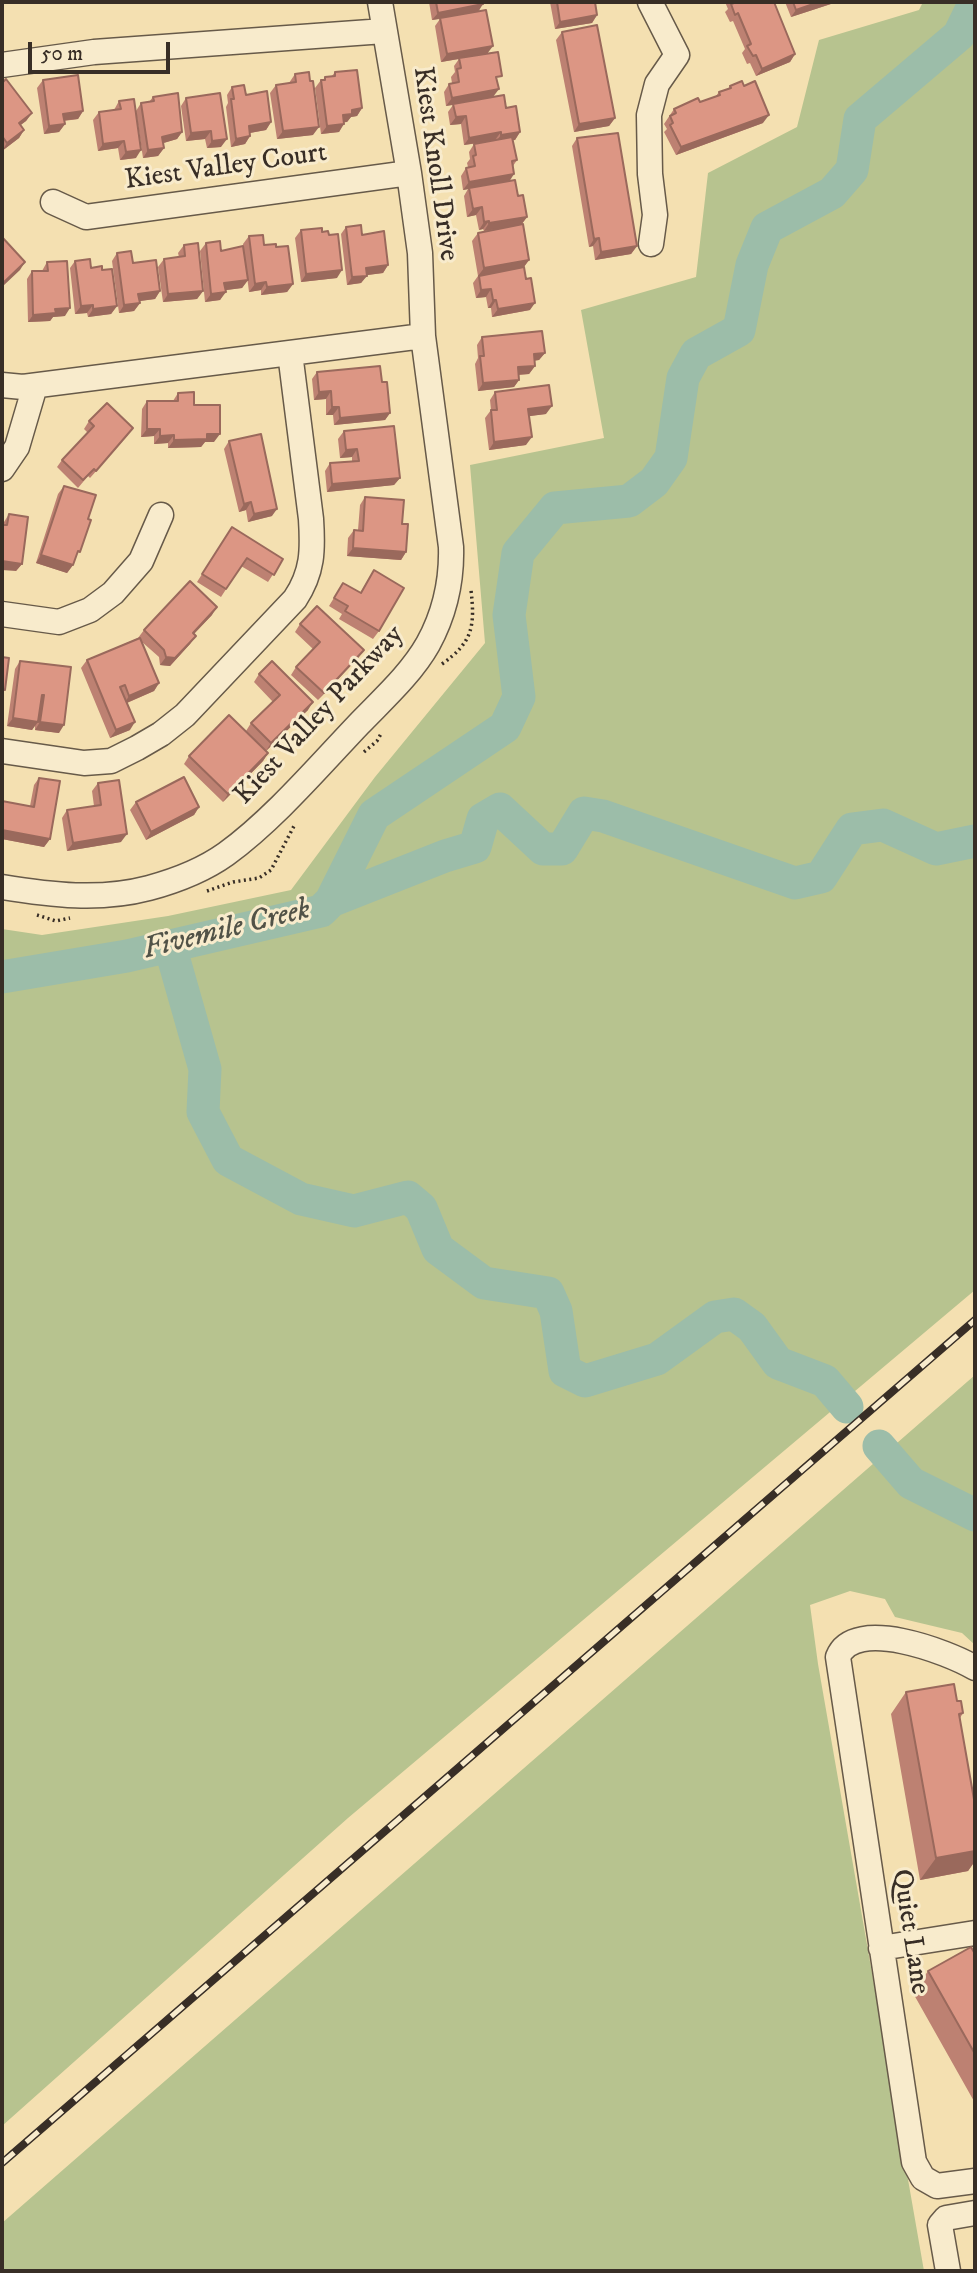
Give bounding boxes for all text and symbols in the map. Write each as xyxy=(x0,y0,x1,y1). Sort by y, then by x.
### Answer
scale bar xyxy=(32,28,173,72)
text: 50 m xyxy=(41,41,83,67)
street label: Kiest Knoll Drive xyxy=(404,65,464,263)
street label: Kiest Valley Court xyxy=(123,137,329,199)
street label: Kiest Valley Parkway xyxy=(228,619,412,813)
water label: Fivemile Creek xyxy=(140,893,314,969)
street label: Quiet Lane xyxy=(883,1867,935,1997)

